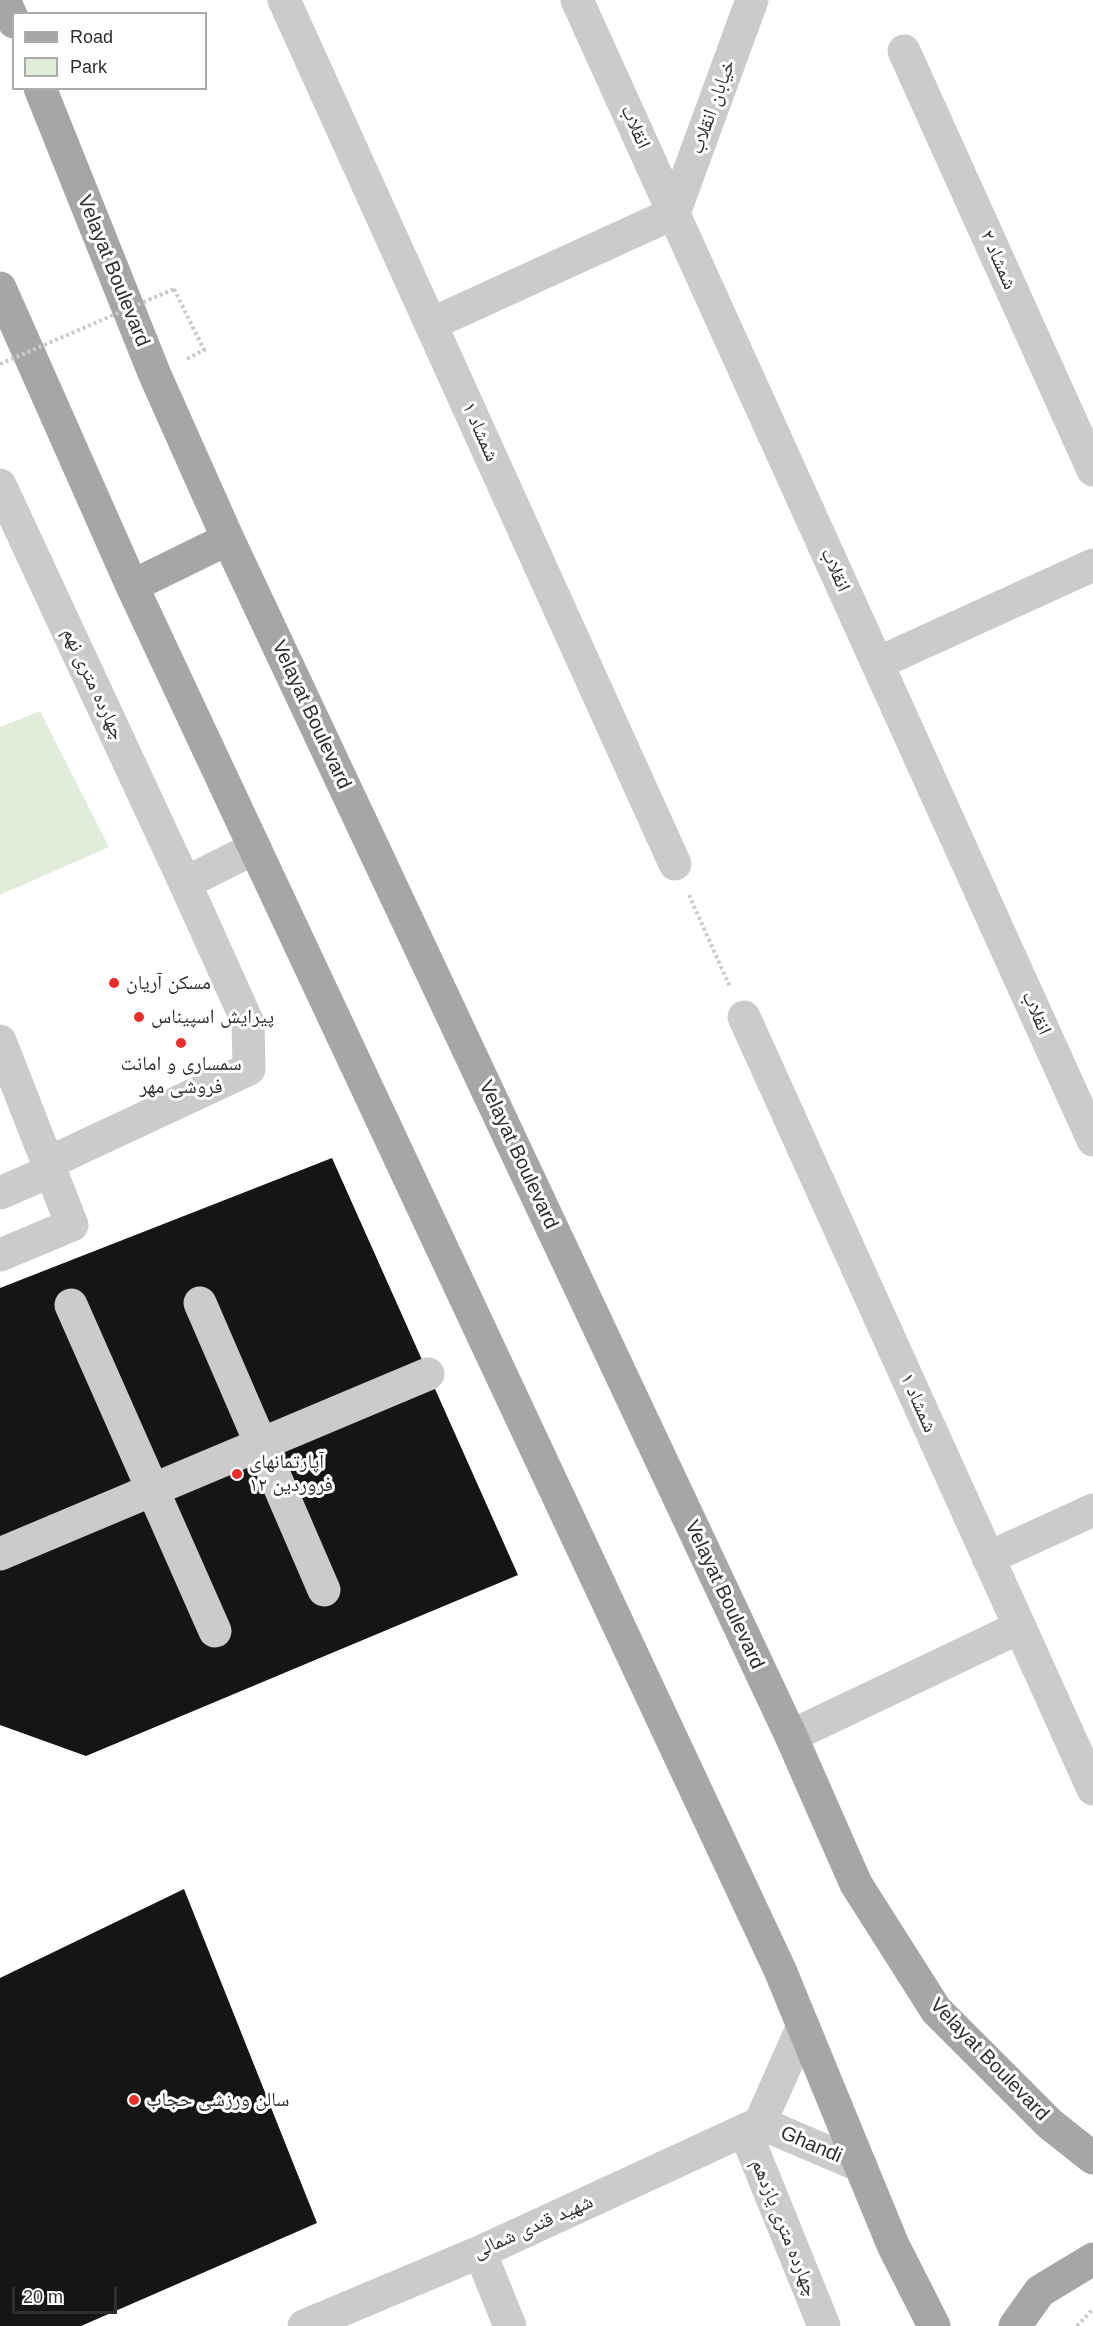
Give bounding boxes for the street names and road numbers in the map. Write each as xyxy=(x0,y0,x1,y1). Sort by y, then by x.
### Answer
street label: خیابان انقلاب xyxy=(685,57,741,157)
street label: انقلاب xyxy=(615,101,655,153)
street label: Velayat Boulevard xyxy=(72,192,154,350)
street label: شمشاد ۲ xyxy=(974,227,1022,293)
street label: شمشاد ۱ xyxy=(456,399,504,465)
street label: انقلاب xyxy=(815,544,855,596)
street label: چهارده متری نهم xyxy=(57,624,129,744)
street label: Velayat Boulevard xyxy=(266,637,356,793)
street label: انقلاب xyxy=(1016,987,1056,1039)
street label: Velayat Boulevard xyxy=(473,1077,563,1233)
street label: شمشاد ۱ xyxy=(894,1370,942,1436)
street label: Velayat Boulevard xyxy=(679,1517,769,1673)
street label: Velayat Boulevard xyxy=(924,1994,1054,2126)
street label: Ghandi xyxy=(777,2121,845,2169)
street label: چهارده متری یازدهم xyxy=(746,2156,822,2300)
street label: شهید قندی شمالی xyxy=(469,2190,597,2264)

